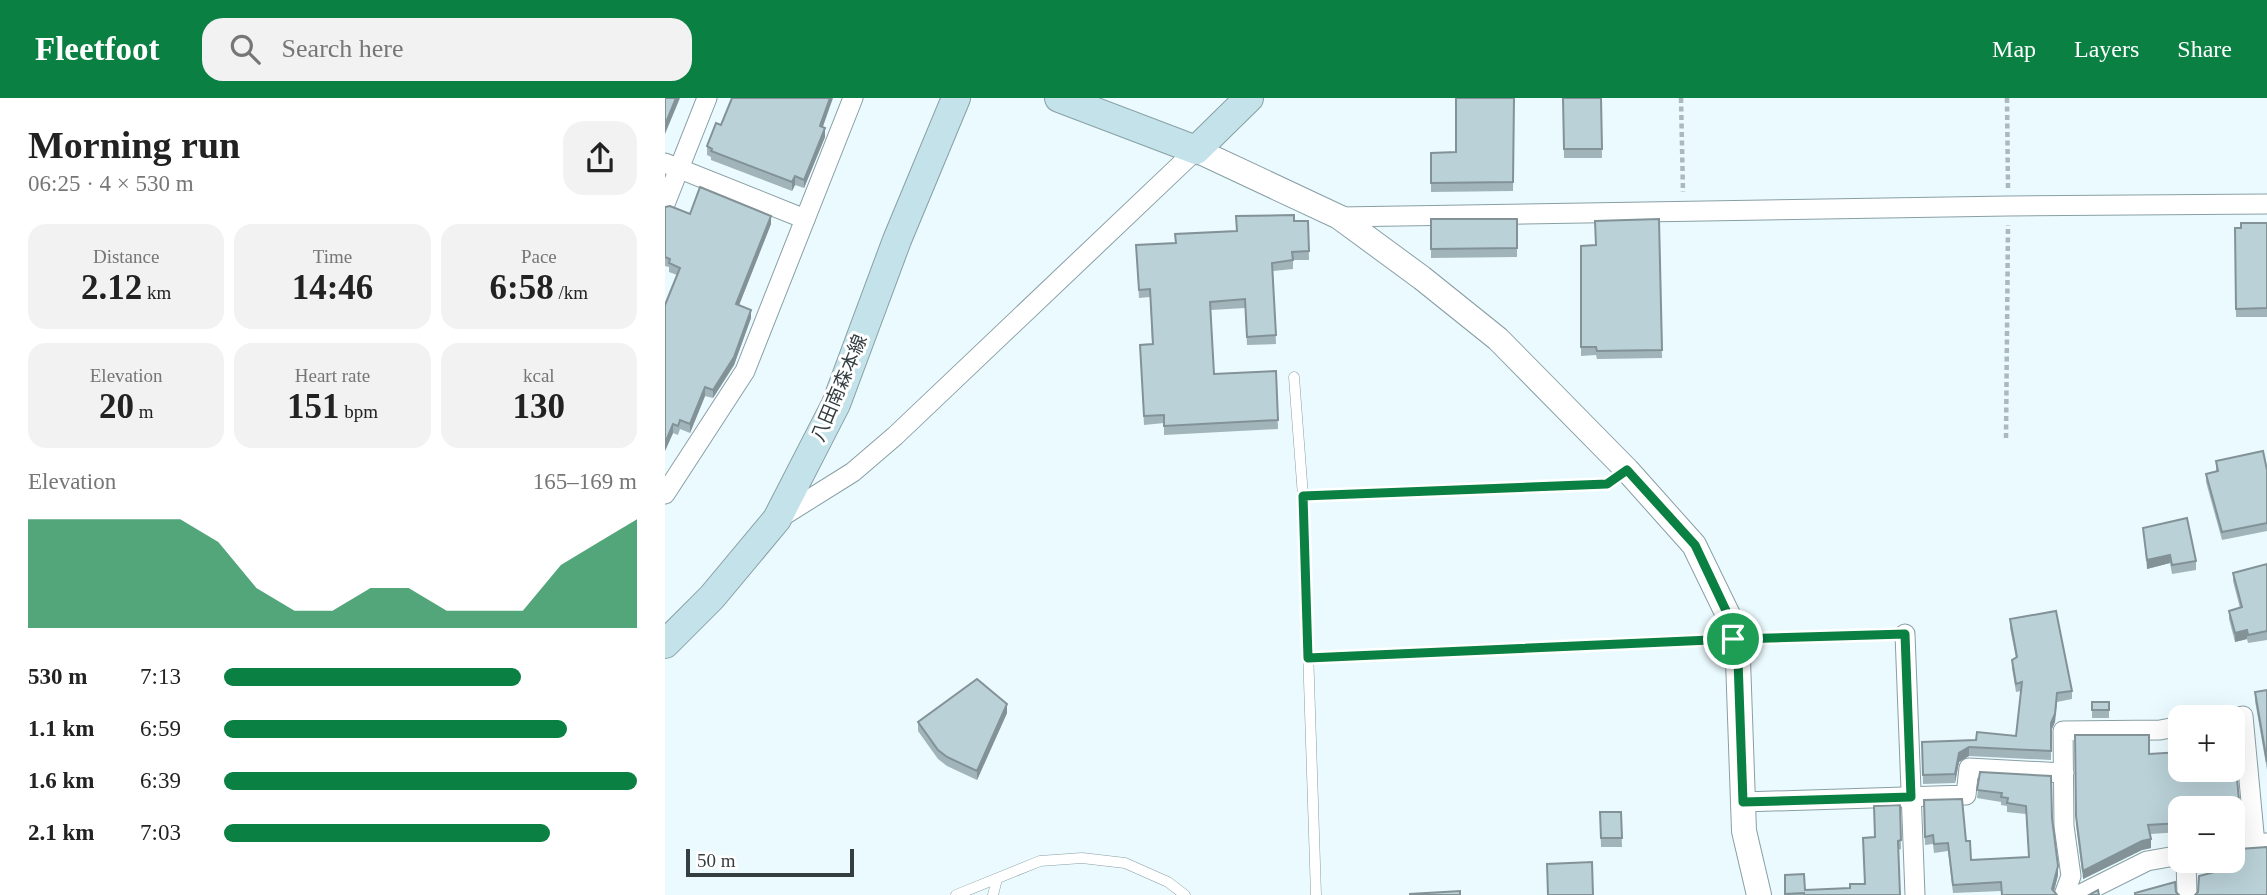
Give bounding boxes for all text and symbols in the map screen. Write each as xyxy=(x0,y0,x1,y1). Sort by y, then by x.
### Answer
search box xyxy=(202,18,692,81)
icon: search xyxy=(226,30,264,68)
text: Fleetfoot xyxy=(35,31,160,67)
text: Search here xyxy=(282,34,404,63)
text: Map xyxy=(1992,36,2036,62)
text: Layers xyxy=(2074,36,2139,62)
text: Share xyxy=(2177,36,2232,62)
button: share xyxy=(563,121,637,195)
text: Morning run xyxy=(28,124,240,166)
text: 06:25 · 4 × 530 m xyxy=(28,171,194,196)
text: Distance xyxy=(93,246,159,267)
text: Time xyxy=(313,246,352,267)
text: Pace xyxy=(521,246,557,267)
text: 2.12 xyxy=(81,268,142,307)
text: 14:46 xyxy=(292,268,373,307)
text: 6:58 xyxy=(490,268,554,307)
text: km xyxy=(142,282,171,303)
text: /km xyxy=(554,282,588,303)
street label: 八田南森本線 xyxy=(807,331,871,445)
text: Elevation xyxy=(90,365,163,386)
text: Heart rate xyxy=(295,365,370,386)
text: kcal xyxy=(523,365,555,386)
text: 20 xyxy=(99,387,134,426)
text: 151 xyxy=(287,387,339,426)
text: 130 xyxy=(513,387,565,426)
text: m xyxy=(134,401,153,422)
text: bpm xyxy=(339,401,378,422)
text: Elevation xyxy=(28,469,116,494)
text: 165–169 m xyxy=(533,469,637,494)
pin xyxy=(1703,609,1763,669)
icon: arrive xyxy=(1714,620,1752,658)
text: 530 m xyxy=(28,664,87,689)
text: 7:13 xyxy=(140,664,181,689)
map controls xyxy=(2168,705,2245,873)
button: + xyxy=(2168,705,2245,782)
text: 1.1 km xyxy=(28,716,94,741)
text: 6:59 xyxy=(140,716,181,741)
text: 1.6 km xyxy=(28,768,94,793)
text: 6:39 xyxy=(140,768,181,793)
button: − xyxy=(2168,796,2245,873)
text: 2.1 km xyxy=(28,820,94,845)
text: 7:03 xyxy=(140,820,181,845)
scale bar xyxy=(686,846,854,878)
text: 50 m xyxy=(697,850,736,871)

